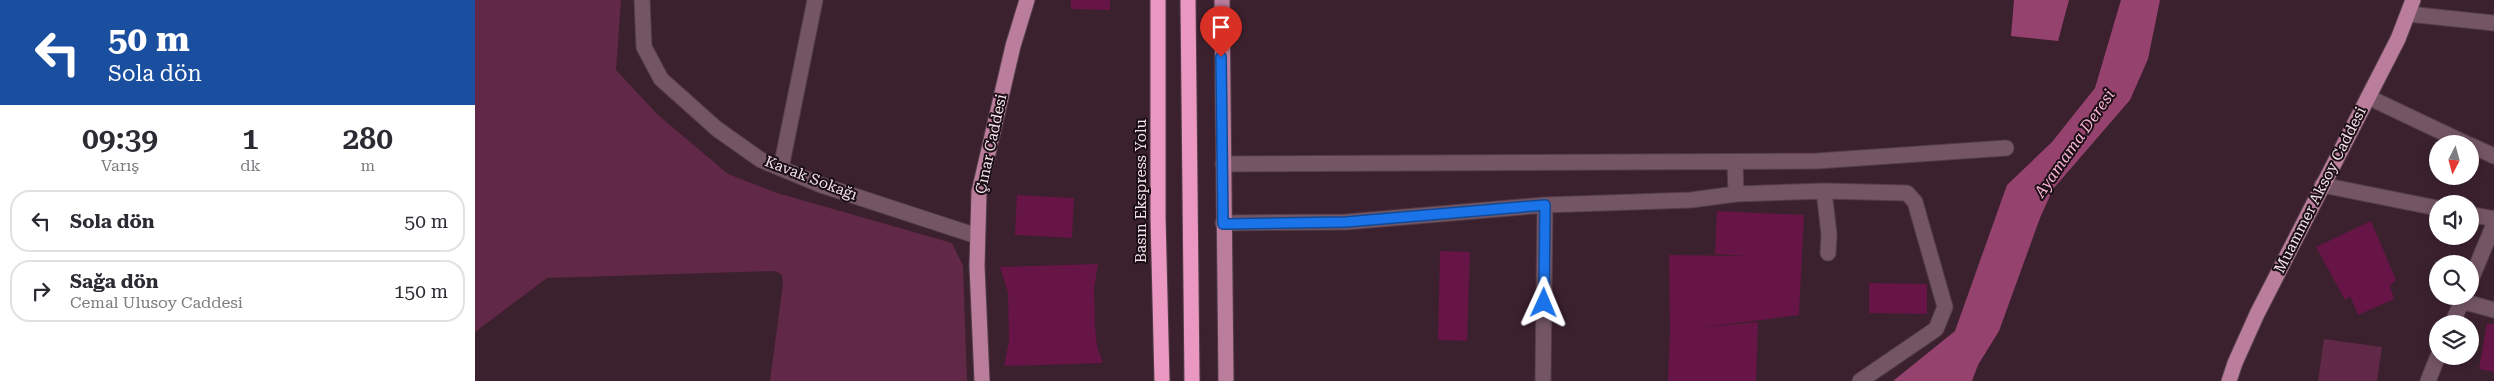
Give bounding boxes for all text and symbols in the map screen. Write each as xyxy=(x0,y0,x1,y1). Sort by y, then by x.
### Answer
pin xyxy=(1200,6,1242,57)
icon: arrive xyxy=(1207,13,1235,41)
text: 50 m xyxy=(108,19,190,60)
icon: left xyxy=(25,20,90,85)
text: Sola dön xyxy=(108,61,202,86)
water label: Ayamama Deresi xyxy=(2030,86,2119,202)
street label: Çınar Caddesi xyxy=(972,92,1010,196)
street label: Muammer Aksoy Caddesi xyxy=(2270,104,2370,276)
street label: Basın Ekspress Yolu xyxy=(1132,118,1150,263)
text: 09:39 xyxy=(82,121,158,156)
text: 1 xyxy=(242,121,259,156)
text: 280 xyxy=(343,121,393,156)
north arrow xyxy=(2429,135,2479,185)
map controls xyxy=(2429,135,2479,365)
street label: Kavak Sokağı xyxy=(762,152,860,204)
text: Varış xyxy=(101,156,139,175)
text: dk xyxy=(240,156,261,175)
text: m xyxy=(360,156,375,175)
button: sound xyxy=(2429,195,2479,245)
icon: left xyxy=(27,207,55,235)
text: Sola dön xyxy=(70,210,155,233)
text: 50 m xyxy=(405,210,448,233)
button: search xyxy=(2429,255,2479,305)
text: Sağa dön xyxy=(70,270,158,293)
position arrow xyxy=(1517,276,1569,328)
icon: right xyxy=(27,277,55,305)
text: 150 m xyxy=(394,280,448,303)
text: Cemal Ulusoy Caddesi xyxy=(70,293,243,312)
button: layers xyxy=(2429,315,2479,365)

